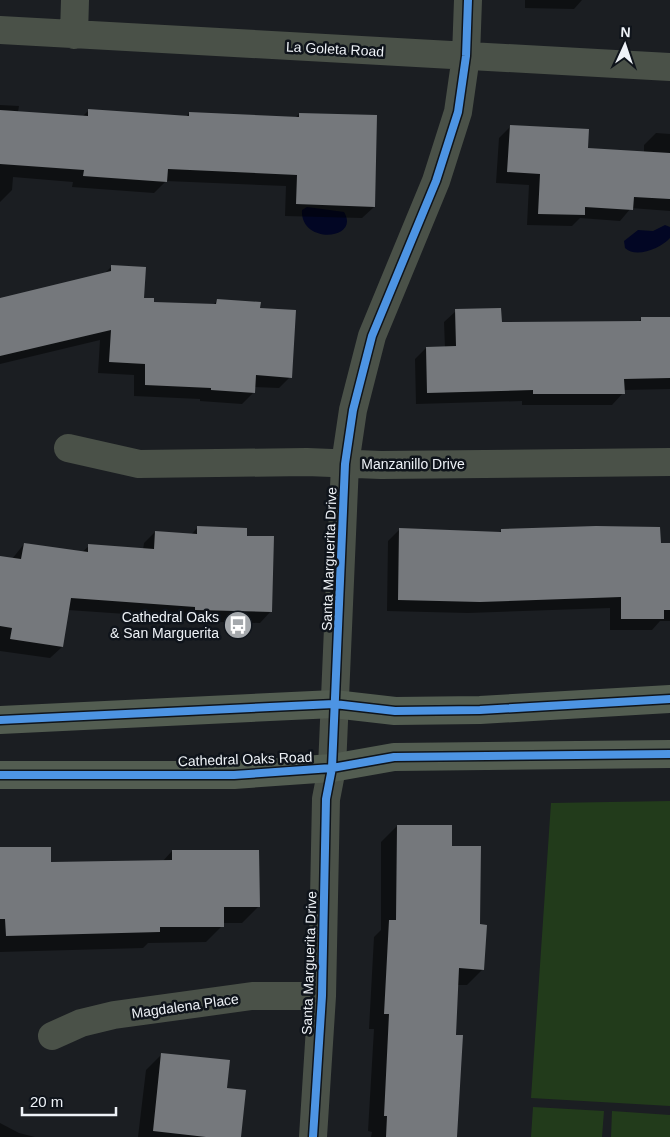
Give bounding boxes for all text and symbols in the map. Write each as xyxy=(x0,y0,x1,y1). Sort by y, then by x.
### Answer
north arrow xyxy=(600,20,650,70)
text: N xyxy=(620,24,631,40)
street label: La Goleta Road xyxy=(286,38,384,60)
street label: Manzanillo Drive xyxy=(361,456,465,472)
street label: Santa Marguerita Drive xyxy=(318,487,340,631)
place label: Cathedral Oaks & San Marguerita xyxy=(110,609,219,641)
bus stop icon: Cathedral Oaks & San Marguerita xyxy=(223,610,253,640)
street label: Cathedral Oaks Road xyxy=(177,749,313,769)
street label: Santa Marguerita Drive xyxy=(298,891,320,1035)
street label: Magdalena Place xyxy=(130,991,240,1021)
scale bar xyxy=(22,1084,116,1116)
text: 20 m xyxy=(30,1093,63,1110)

